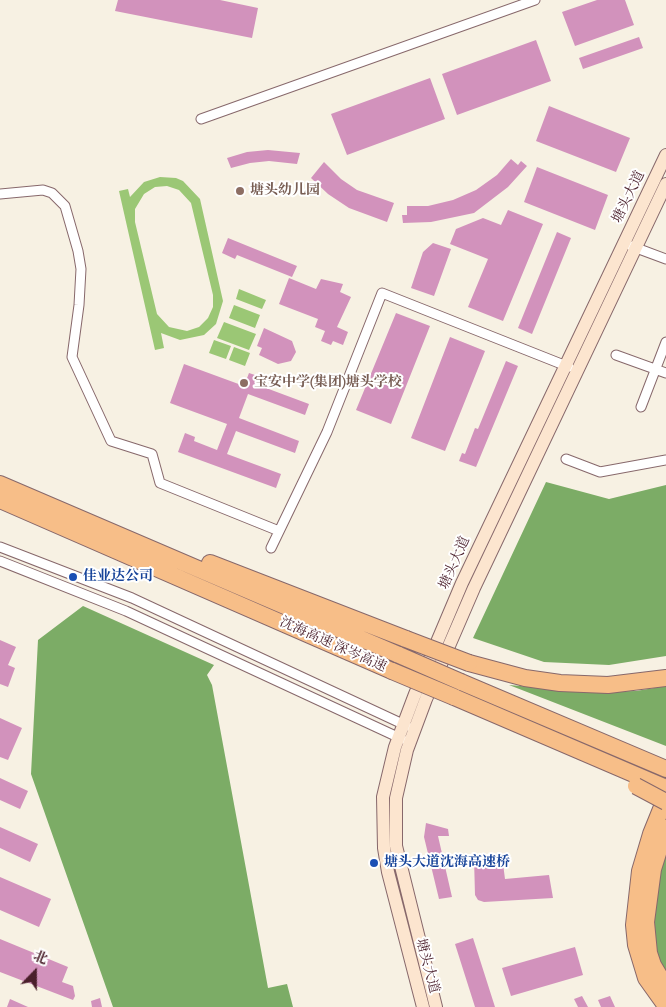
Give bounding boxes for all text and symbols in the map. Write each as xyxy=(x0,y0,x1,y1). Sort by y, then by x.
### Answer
street label: 塘头大道 xyxy=(609,168,649,226)
place label: 塘头幼儿园 xyxy=(250,183,320,199)
marker: 塘头幼儿园 xyxy=(234,185,246,197)
place label: 宝安中学(集团)塘头学校 xyxy=(254,375,402,391)
marker: 宝安中学(集团)塘头学校 xyxy=(238,377,250,389)
street label: 塘头大道 xyxy=(436,534,474,592)
place label: 佳业达公司 xyxy=(83,569,153,585)
marker: 佳业达公司 xyxy=(67,571,79,583)
street label: 沈海高速 深岑高速 xyxy=(277,614,389,676)
place label: 塘头大道沈海高速桥 xyxy=(384,855,510,871)
marker: 塘头大道沈海高速桥 xyxy=(368,857,380,869)
street label: 塘头大道 xyxy=(412,937,442,995)
north arrow xyxy=(10,947,60,997)
text: 北 xyxy=(31,947,50,968)

